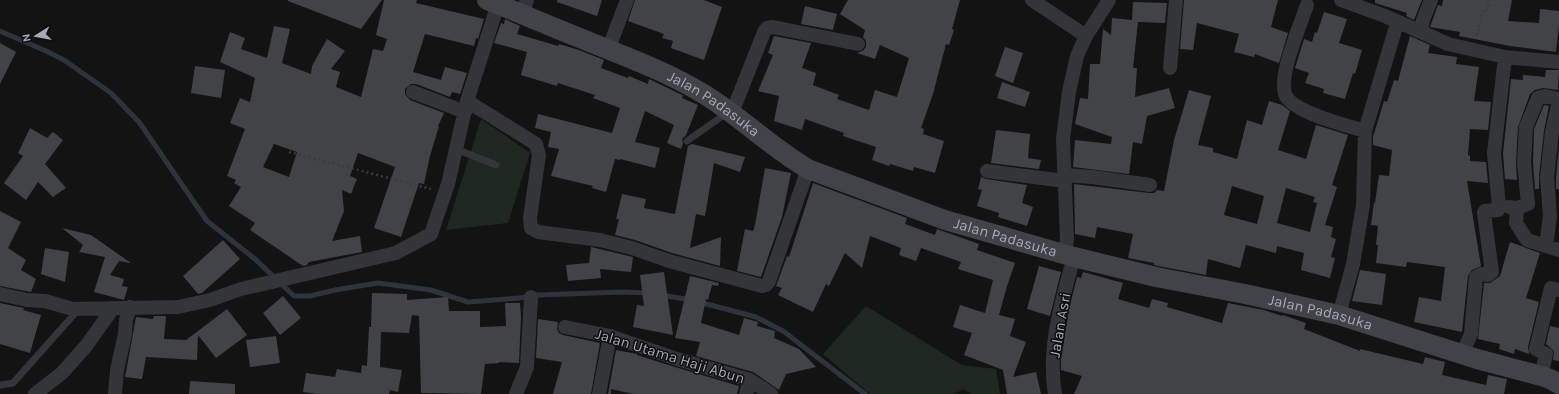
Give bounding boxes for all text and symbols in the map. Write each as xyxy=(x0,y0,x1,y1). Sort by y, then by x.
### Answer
north arrow xyxy=(16,16,56,56)
text: N xyxy=(20,33,34,43)
street label: Jalan Padasuka xyxy=(665,67,763,141)
street label: Jalan Padasuka xyxy=(952,214,1059,261)
street label: Jalan Padasuka xyxy=(1267,290,1375,334)
street label: Jalan Asri xyxy=(1045,291,1075,359)
street label: Jalan Utama Haji Abun xyxy=(593,325,747,387)

